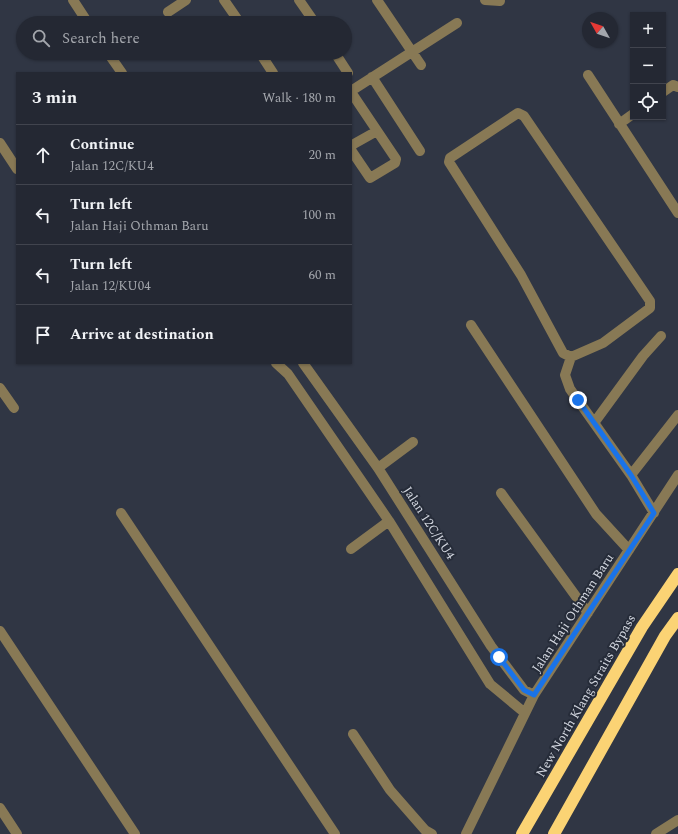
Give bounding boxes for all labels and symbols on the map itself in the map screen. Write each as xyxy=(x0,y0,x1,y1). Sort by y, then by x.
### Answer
north arrow xyxy=(582,12,618,48)
route end xyxy=(569,391,587,409)
street label: Jalan 12C/KU4 xyxy=(398,482,460,564)
street label: Jalan Haji Othman Baru xyxy=(527,549,619,677)
street label: New North Klang Straits Bypass xyxy=(531,611,641,781)
route start xyxy=(490,648,508,666)

